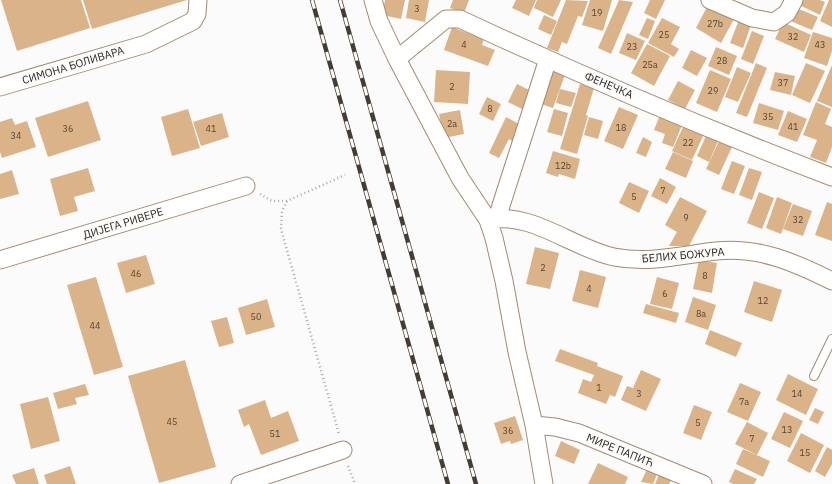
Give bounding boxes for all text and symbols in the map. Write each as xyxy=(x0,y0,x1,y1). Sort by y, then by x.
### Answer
house number: 3 xyxy=(414,3,420,14)
house number: 19 xyxy=(592,7,602,18)
house number: 27b xyxy=(707,18,723,29)
house number: 25 xyxy=(659,29,669,40)
house number: 32 xyxy=(788,31,798,42)
house number: 4 xyxy=(461,39,467,50)
house number: 43 xyxy=(815,39,825,50)
house number: 23 xyxy=(627,41,637,52)
street label: СИМОНА БОЛИВАРА xyxy=(20,43,126,87)
house number: 28 xyxy=(717,55,727,66)
house number: 25a xyxy=(642,59,658,70)
street label: ФЕНЕЧКА xyxy=(583,69,635,101)
house number: 37 xyxy=(778,77,788,88)
house number: 2 xyxy=(449,81,455,92)
house number: 29 xyxy=(708,85,718,96)
house number: 8 xyxy=(487,103,493,114)
house number: 35 xyxy=(763,111,773,122)
house number: 2a xyxy=(447,118,457,129)
house number: 41 xyxy=(788,121,798,132)
house number: 18 xyxy=(616,122,626,133)
house number: 36 xyxy=(63,123,73,134)
house number: 41 xyxy=(206,123,216,134)
house number: 34 xyxy=(11,130,21,141)
house number: 22 xyxy=(683,137,693,148)
house number: 12b xyxy=(555,160,571,171)
house number: 7 xyxy=(660,185,666,196)
house number: 5 xyxy=(631,191,637,202)
street label: ДИЈЕГА РИВЕРЕ xyxy=(81,204,165,242)
house number: 9 xyxy=(683,212,689,223)
house number: 32 xyxy=(793,214,803,225)
street label: БЕЛИХ БОЖУРА xyxy=(641,244,725,266)
house number: 2 xyxy=(540,262,546,273)
house number: 46 xyxy=(131,268,141,279)
house number: 8 xyxy=(702,270,708,281)
house number: 4 xyxy=(586,283,592,294)
house number: 6 xyxy=(662,288,668,299)
house number: 12 xyxy=(758,295,768,306)
house number: 8a xyxy=(696,308,706,319)
house number: 50 xyxy=(251,311,261,322)
house number: 44 xyxy=(90,320,100,331)
house number: 1 xyxy=(596,382,602,393)
house number: 3 xyxy=(636,388,642,399)
house number: 14 xyxy=(792,388,802,399)
house number: 7a xyxy=(739,396,749,407)
house number: 45 xyxy=(167,416,177,427)
house number: 5 xyxy=(695,417,701,428)
house number: 13 xyxy=(782,424,792,435)
house number: 36 xyxy=(503,425,513,436)
house number: 51 xyxy=(270,428,280,439)
street label: МИРЕ ПАПИЋ xyxy=(584,430,656,470)
house number: 7 xyxy=(749,433,755,444)
house number: 15 xyxy=(800,447,810,458)

